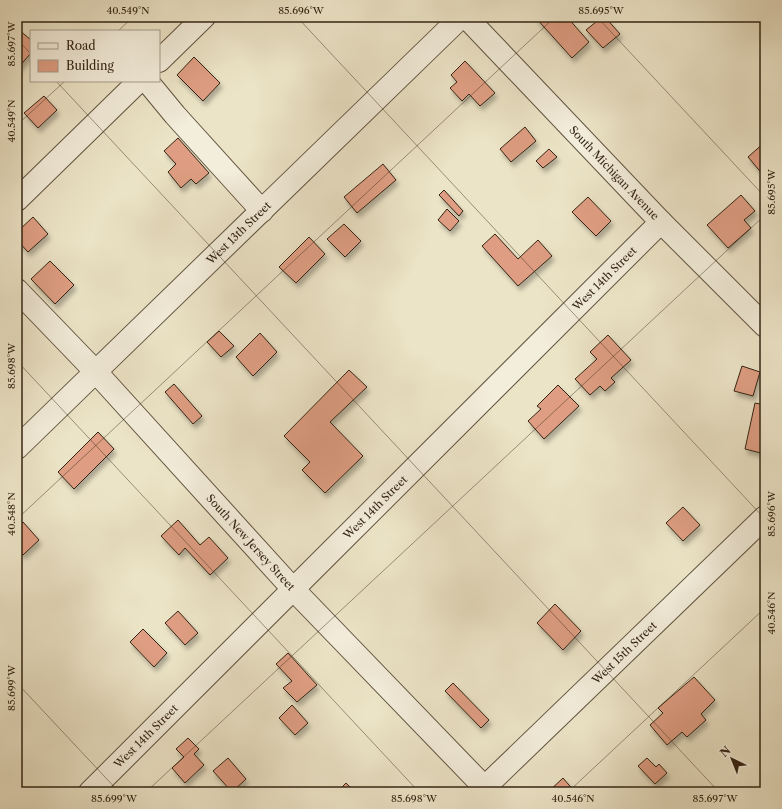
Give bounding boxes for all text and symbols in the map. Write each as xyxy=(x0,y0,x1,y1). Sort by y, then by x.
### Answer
text: 40.549°N xyxy=(106,4,150,17)
text: 85.696°W xyxy=(278,4,325,17)
text: 85.695°W xyxy=(578,4,625,17)
text: 85.697°W xyxy=(5,21,18,66)
legend xyxy=(30,30,160,82)
text: Road xyxy=(66,38,96,53)
text: Building xyxy=(66,58,114,73)
text: 40.549°N xyxy=(5,99,18,143)
street label: South Michigan Avenue xyxy=(566,123,662,223)
text: 85.695°W xyxy=(765,168,778,215)
street label: West 13th Street xyxy=(203,198,274,268)
street label: West 14th Street xyxy=(569,243,640,314)
text: 85.698°W xyxy=(5,342,18,389)
street label: West 14th Street xyxy=(340,472,410,543)
text: 85.696°W xyxy=(765,490,778,537)
street label: South New Jersey Street xyxy=(203,491,298,594)
text: 40.548°N xyxy=(5,492,18,536)
text: 40.546°N xyxy=(765,591,778,635)
street label: West 15th Street xyxy=(588,618,660,688)
text: 85.699°W xyxy=(5,664,18,711)
street label: West 14th Street xyxy=(110,701,181,772)
north arrow xyxy=(712,739,752,779)
text: N xyxy=(717,743,734,760)
text: 85.699°W xyxy=(91,792,138,805)
text: 85.698°W xyxy=(391,792,438,805)
text: 40.546°N xyxy=(551,792,595,805)
text: 85.697°W xyxy=(693,792,738,805)

